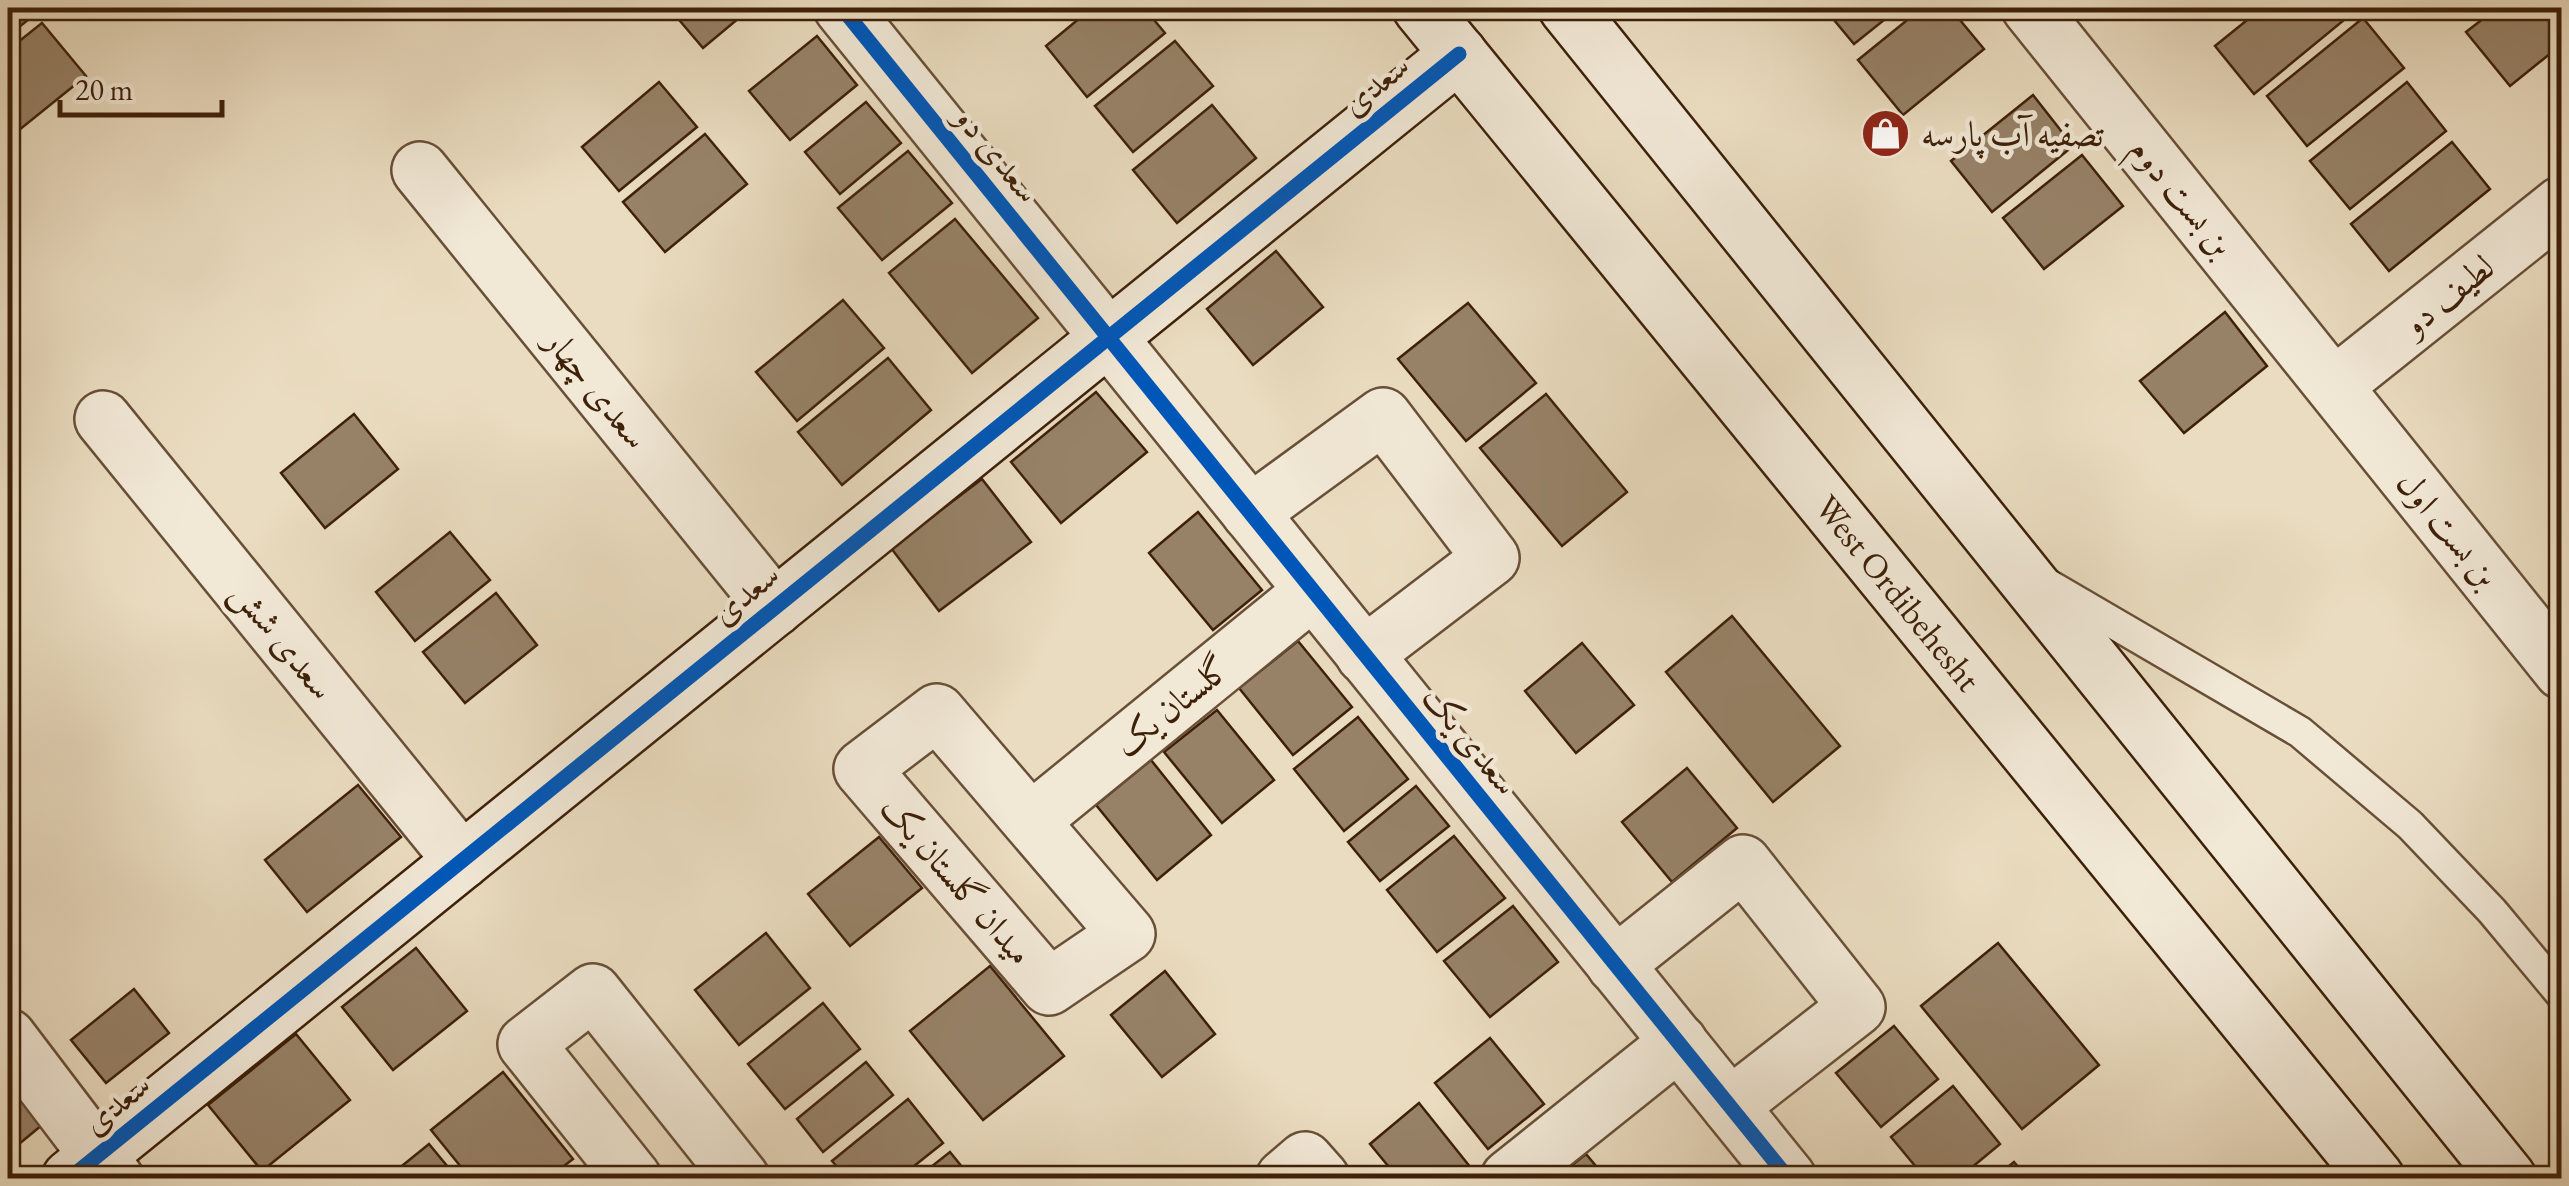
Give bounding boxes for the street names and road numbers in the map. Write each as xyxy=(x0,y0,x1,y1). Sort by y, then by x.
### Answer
street label: سعدی xyxy=(1331,42,1418,125)
street label: سعدی دو xyxy=(944,93,1051,212)
street label: بن بست دوم xyxy=(2113,128,2244,271)
street label: لطیف دو xyxy=(2390,244,2503,347)
street label: سعدی چهار xyxy=(533,317,659,458)
street label: بن بست اول xyxy=(2387,461,2509,597)
street label: West Ordibehesht xyxy=(1805,485,1991,700)
street label: سعدی xyxy=(701,551,788,634)
street label: سعدی شش xyxy=(220,571,345,710)
street label: گلستان یک xyxy=(1104,645,1239,766)
street label: سعدی یک xyxy=(1413,675,1530,804)
street label: میدان گلستان یک xyxy=(871,786,1043,974)
street label: سعدی xyxy=(72,1061,159,1144)

